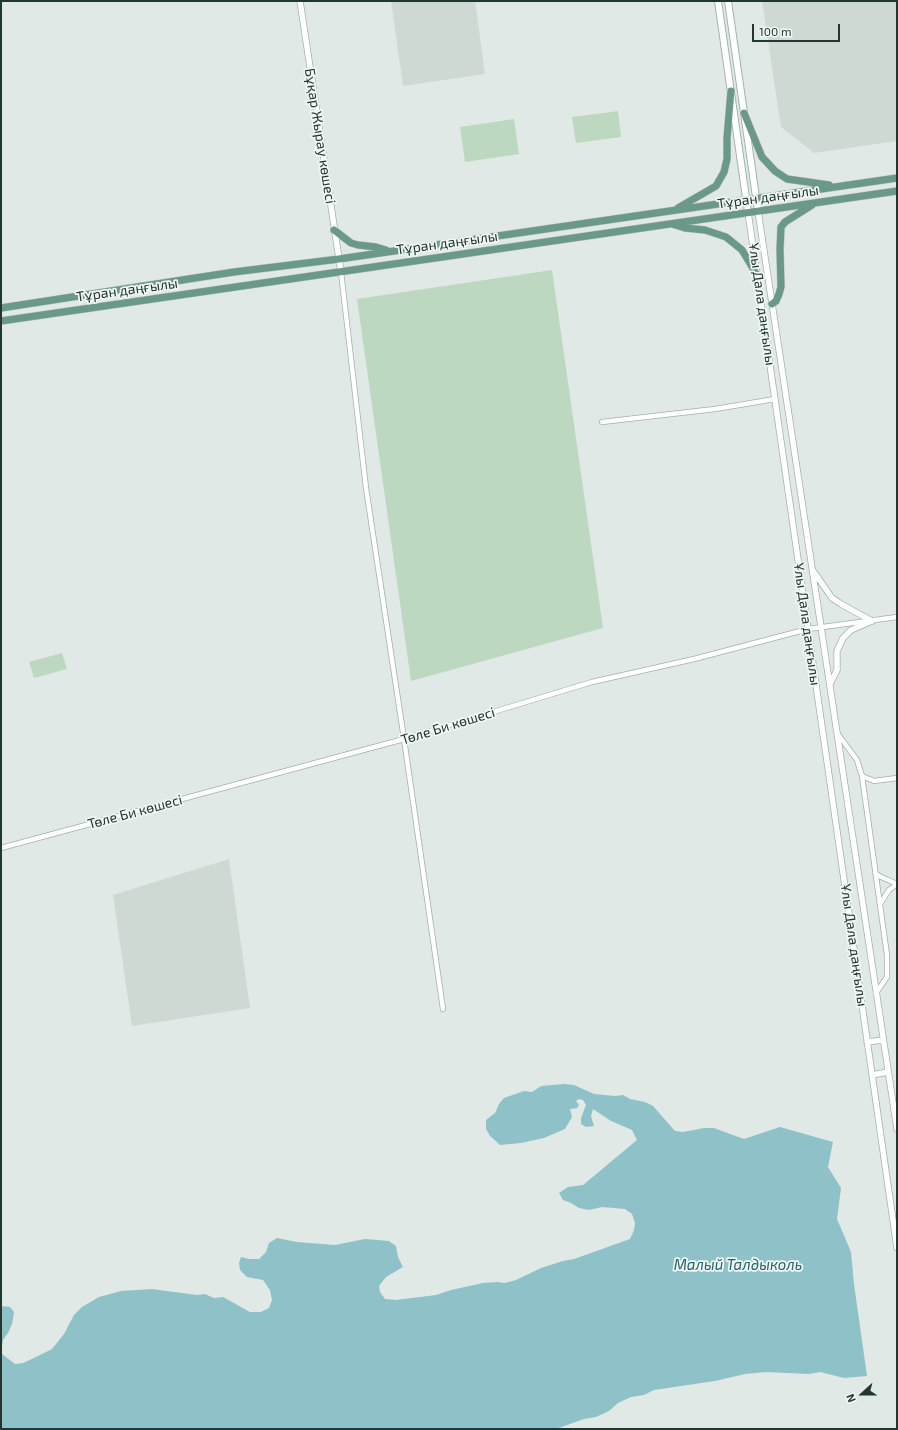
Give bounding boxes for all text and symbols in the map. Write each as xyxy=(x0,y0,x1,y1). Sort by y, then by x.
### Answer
scale bar xyxy=(754,16,842,42)
text: 100 m xyxy=(759,24,791,38)
street label: Бұқар Жырау көшесі xyxy=(301,67,339,205)
street label: Тұран даңғылы xyxy=(716,182,820,212)
street label: Тұран даңғылы xyxy=(395,228,499,258)
street label: Ұлы Дала даңғылы xyxy=(745,242,779,366)
street label: Тұран даңғылы xyxy=(75,275,179,305)
street label: Ұлы Дала даңғылы xyxy=(790,562,824,686)
street label: Төле Би көшесі xyxy=(399,704,497,748)
street label: Төле Би көшесі xyxy=(86,791,184,833)
street label: Ұлы Дала даңғылы xyxy=(837,883,871,1007)
water label: Малый Талдыколь xyxy=(674,1256,802,1274)
north arrow xyxy=(842,1374,882,1414)
text: N xyxy=(843,1392,858,1405)

